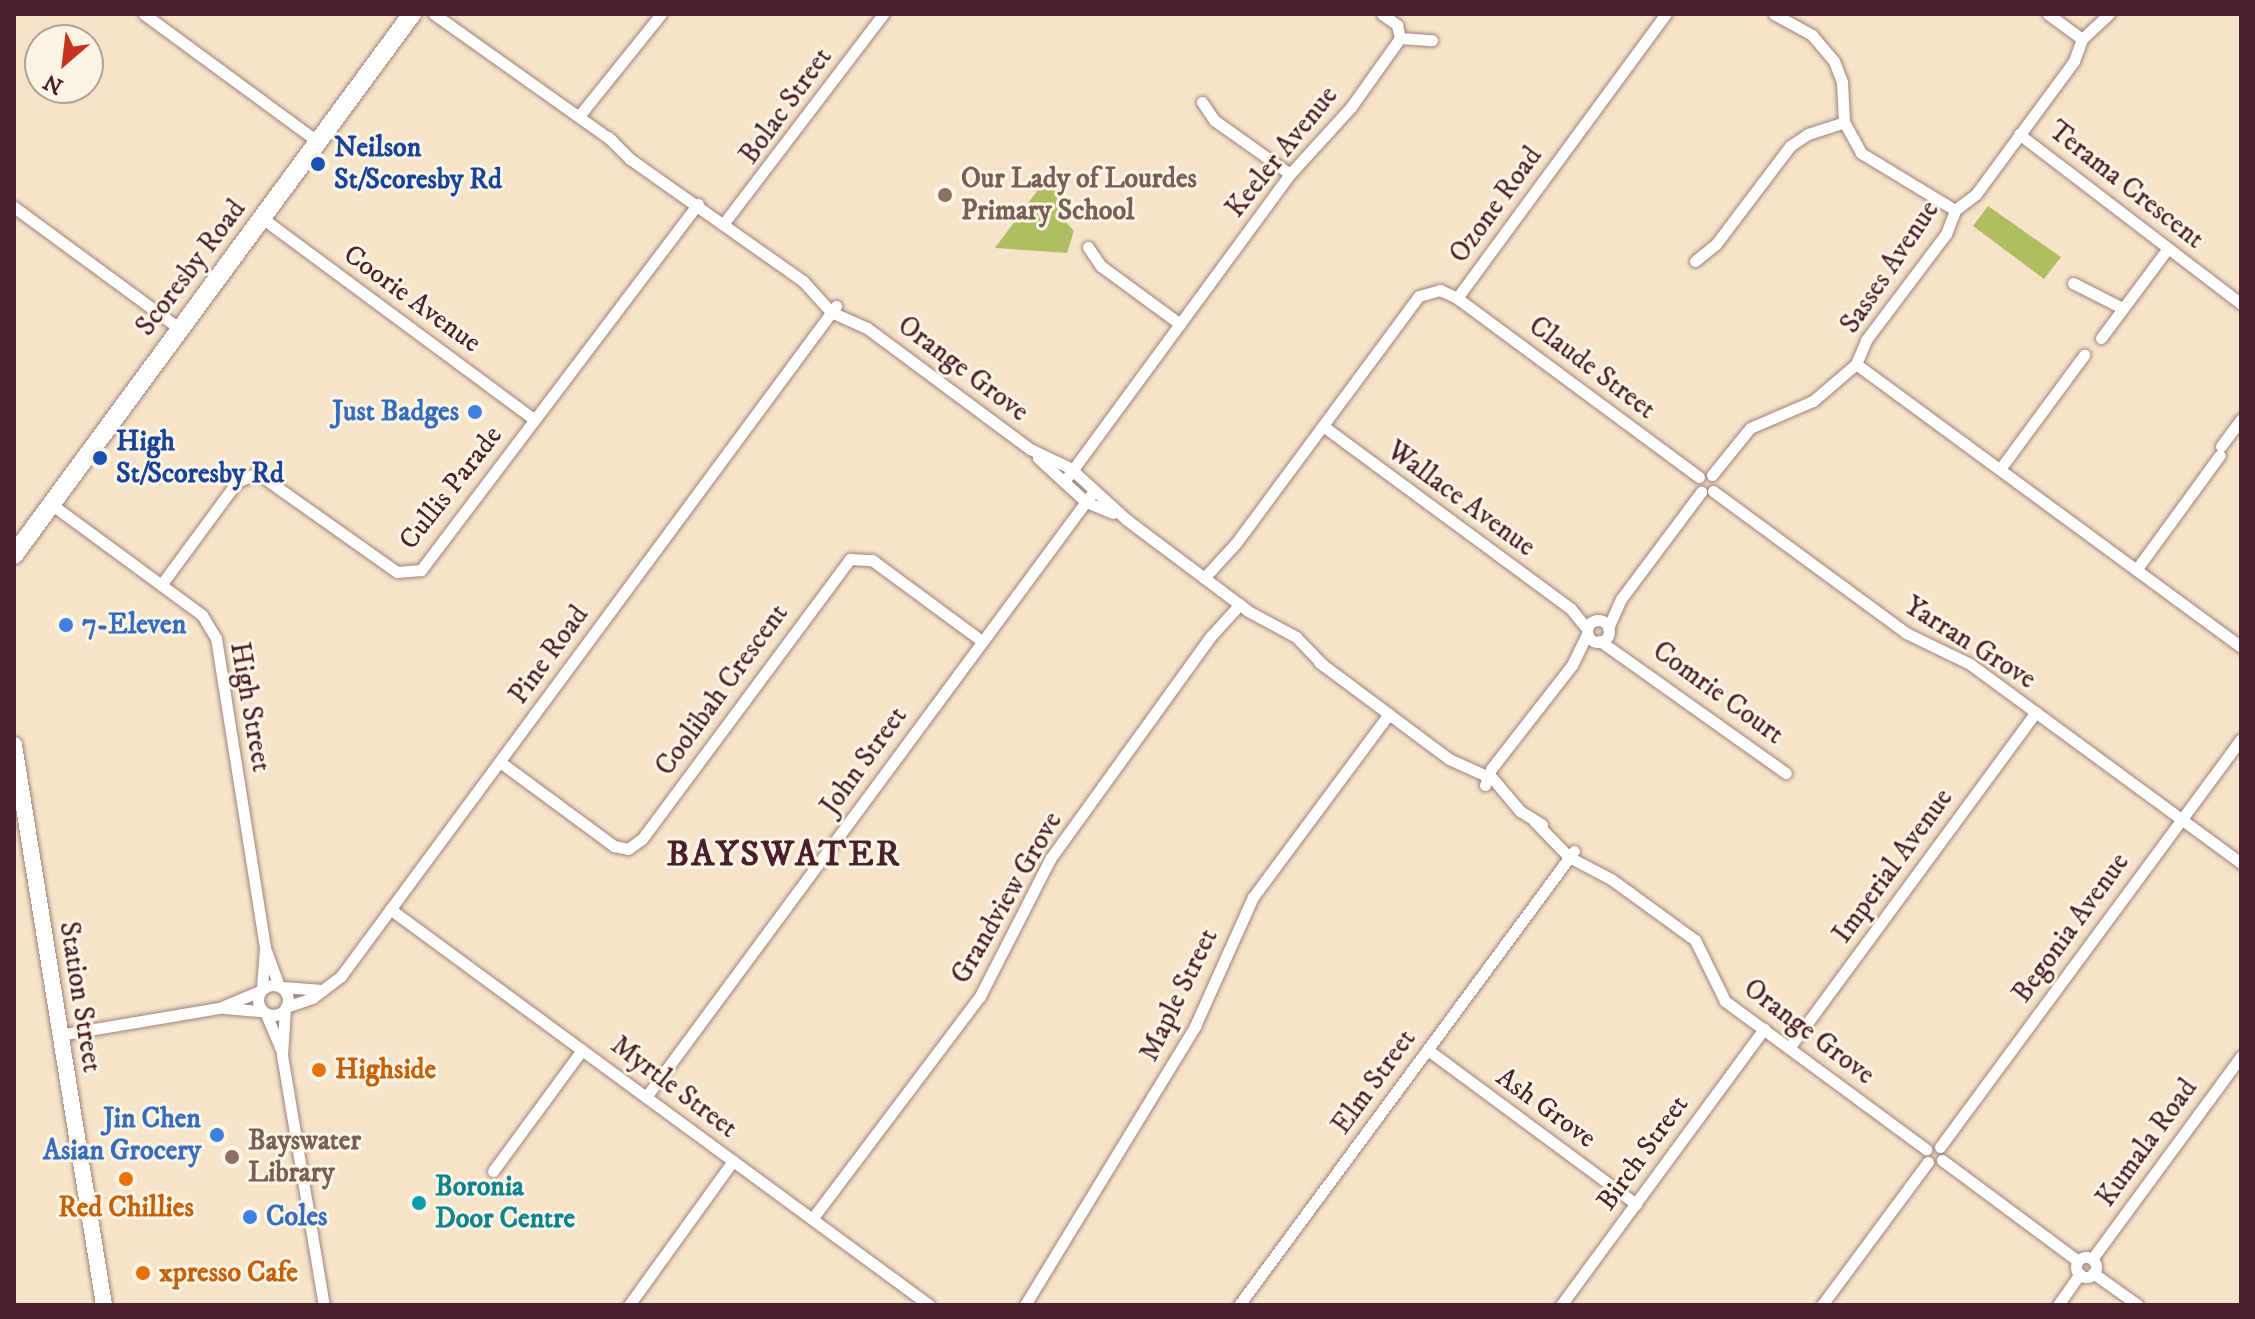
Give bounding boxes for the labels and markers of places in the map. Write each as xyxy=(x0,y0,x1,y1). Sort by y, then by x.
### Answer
place label: Neilson St/Scoresby Rd xyxy=(334,131,502,197)
marker: Neilson St/Scoresby Rd xyxy=(309,155,327,173)
place label: Our Lady of Lourdes Primary School xyxy=(961,162,1197,228)
marker: Our Lady of Lourdes Primary School xyxy=(936,186,954,204)
place label: Just Badges xyxy=(332,395,459,429)
marker: Just Badges xyxy=(466,403,484,421)
place label: High St/Scoresby Rd xyxy=(116,425,284,491)
marker: High St/Scoresby Rd xyxy=(91,449,109,467)
place label: 7-Eleven xyxy=(82,608,186,642)
marker: 7-Eleven xyxy=(57,616,75,634)
place label: Highside xyxy=(335,1053,436,1087)
marker: Highside xyxy=(310,1061,328,1079)
place label: Jin Chen Asian Grocery xyxy=(43,1102,201,1168)
place label: Bayswater Library xyxy=(248,1124,361,1190)
marker: Jin Chen Asian Grocery xyxy=(208,1126,226,1144)
marker: Bayswater Library xyxy=(223,1148,241,1166)
marker: Red Chillies xyxy=(117,1170,135,1188)
place label: Boronia Door Centre xyxy=(435,1170,575,1236)
place label: Red Chillies xyxy=(58,1191,194,1225)
marker: Boronia Door Centre xyxy=(410,1194,428,1212)
place label: Coles xyxy=(266,1200,327,1234)
marker: Coles xyxy=(241,1208,259,1226)
place label: xpresso Cafe xyxy=(159,1256,298,1290)
marker: xpresso Cafe xyxy=(134,1264,152,1282)

